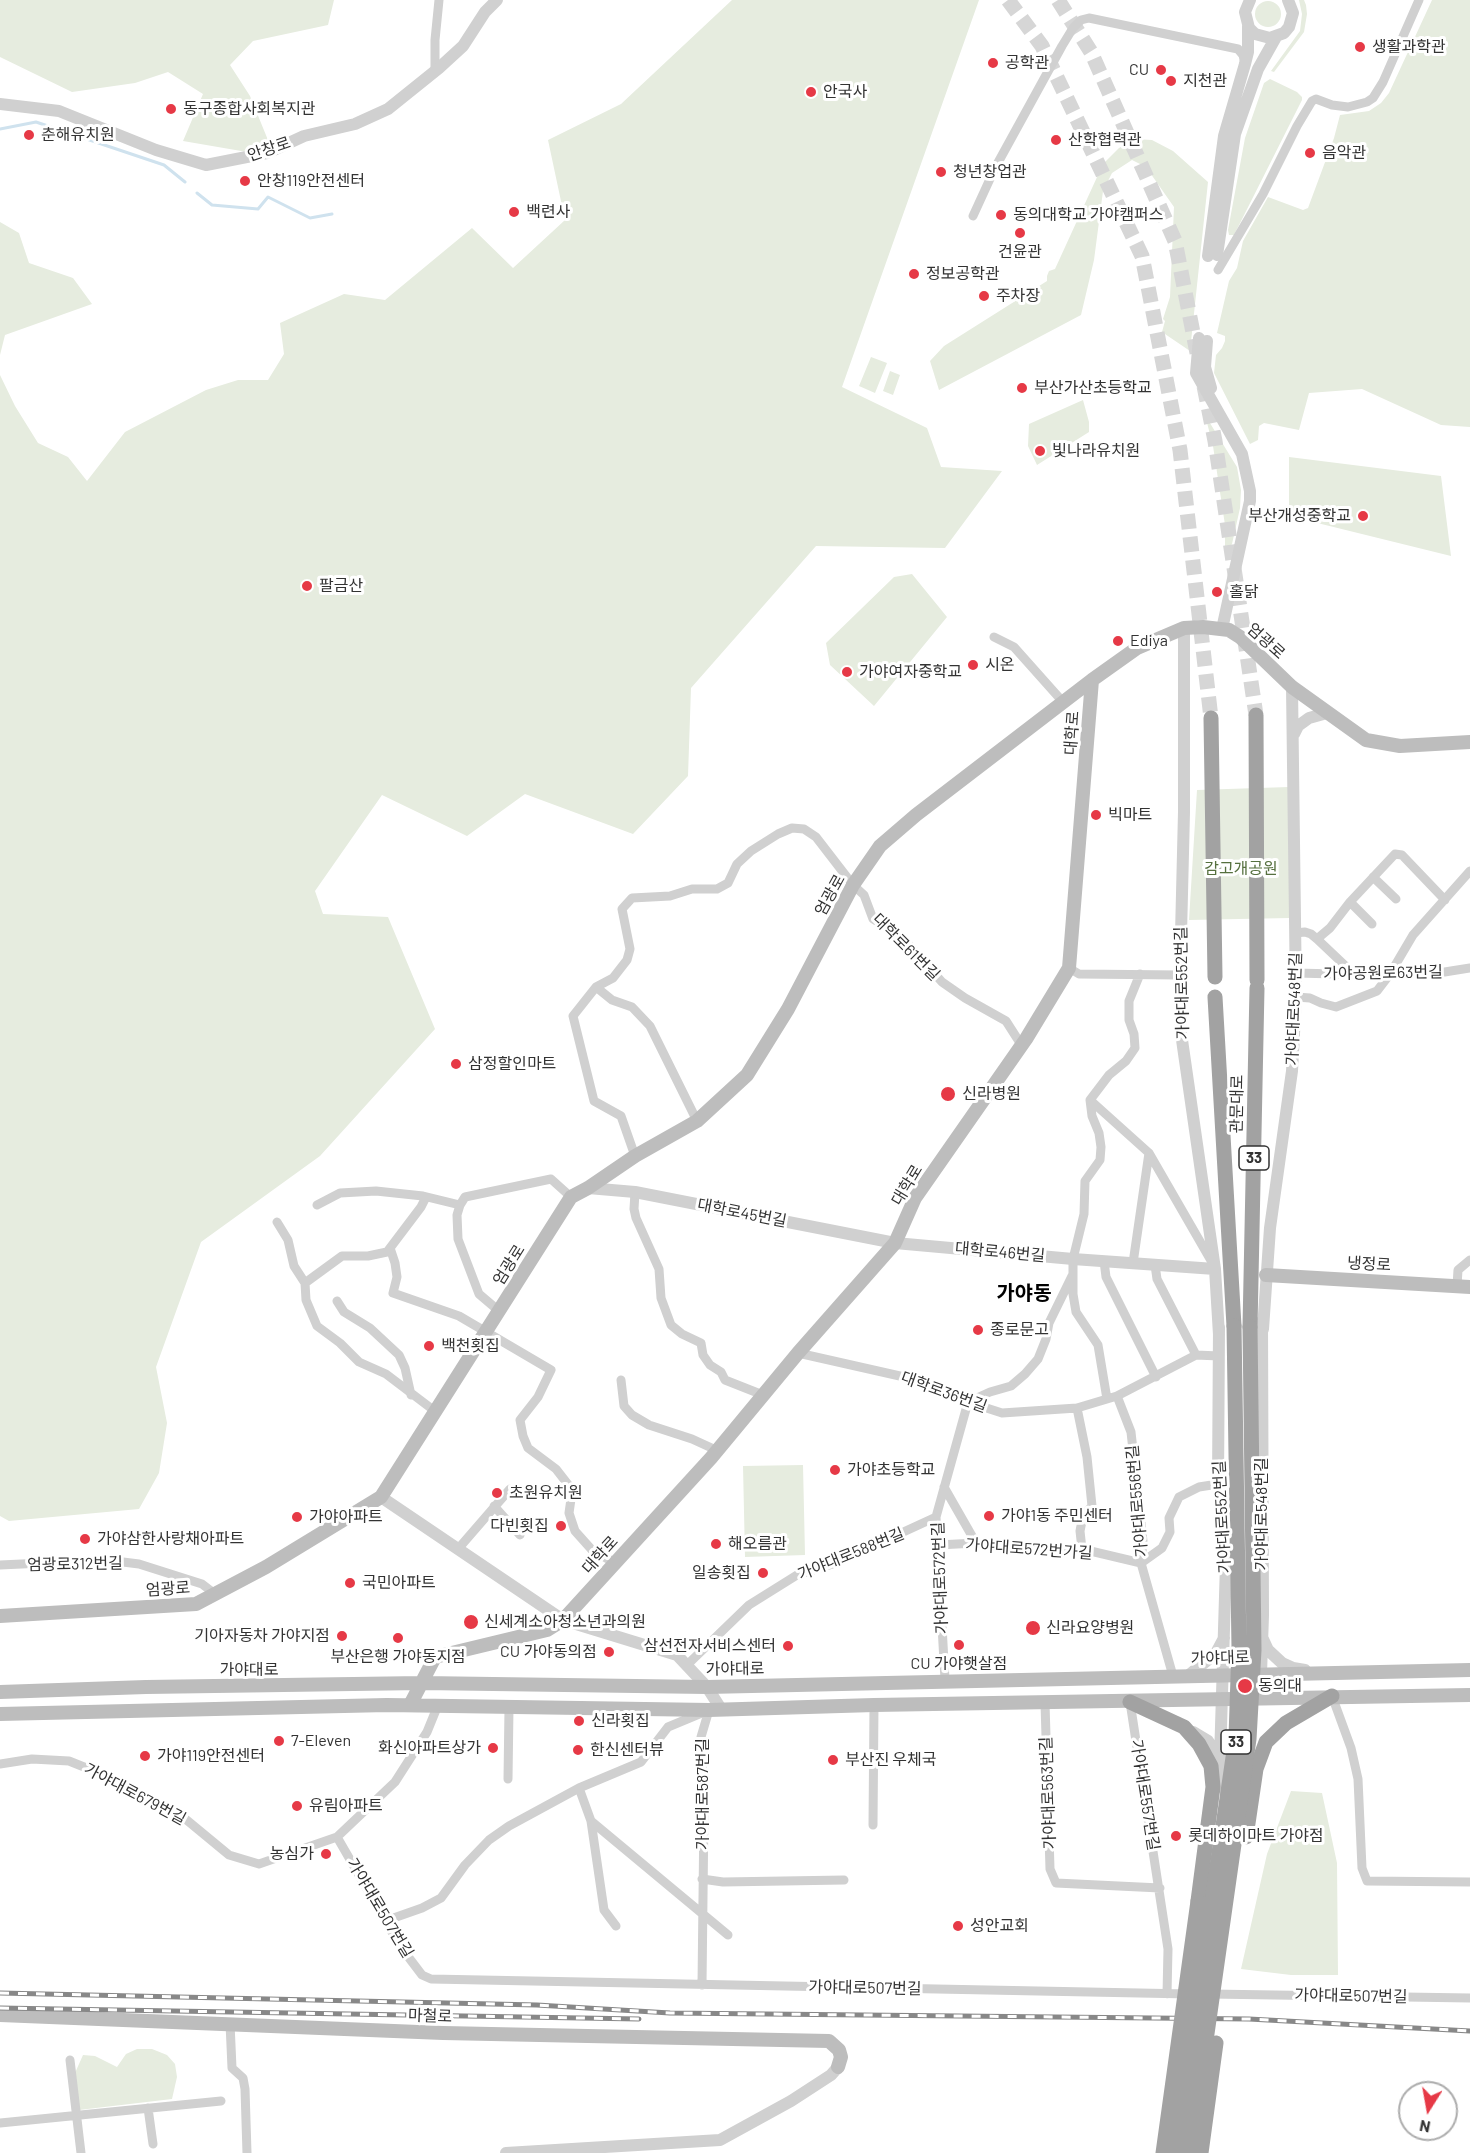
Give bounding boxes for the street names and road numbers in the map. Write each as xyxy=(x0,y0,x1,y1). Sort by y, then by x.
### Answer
street label: 안창로 xyxy=(245,133,293,165)
street label: 엄광로 xyxy=(1243,619,1289,663)
street label: 대학로 xyxy=(1061,710,1083,756)
street label: 엄광로 xyxy=(811,871,849,919)
street label: 대학로61번길 xyxy=(868,909,944,985)
street label: 가야대로552번길 xyxy=(1171,926,1193,1040)
street label: 가야대로548번길 xyxy=(1282,952,1306,1066)
street label: 가야공원로63번길 xyxy=(1323,962,1443,984)
street label: 관문대로 xyxy=(1227,1074,1247,1134)
road number: 33 xyxy=(1239,1146,1269,1170)
street label: 대학로 xyxy=(887,1161,927,1209)
street label: 대학로45번길 xyxy=(696,1195,788,1231)
street label: 대학로46번길 xyxy=(954,1238,1046,1266)
street label: 엄광로 xyxy=(489,1241,529,1289)
street label: 냉정로 xyxy=(1346,1253,1392,1275)
street label: 대학로36번길 xyxy=(898,1368,990,1416)
street label: 가야대로556번길 xyxy=(1123,1444,1151,1558)
street label: 가야대로548번길 xyxy=(1252,1457,1272,1571)
street label: 가야대로552번길 xyxy=(1209,1460,1235,1574)
street label: 가야대로572번길 xyxy=(928,1521,952,1635)
street label: 가야대로588번길 xyxy=(795,1524,907,1584)
street label: 대학로 xyxy=(578,1532,622,1578)
street label: 가야대로572번가길 xyxy=(965,1535,1093,1563)
street label: 엄광로312번길 xyxy=(27,1554,123,1574)
street label: 엄광로 xyxy=(145,1578,191,1600)
street label: 가야대로 xyxy=(1190,1647,1250,1669)
street label: 가야대로 xyxy=(705,1659,765,1679)
street label: 가야대로 xyxy=(220,1660,278,1680)
road number: 33 xyxy=(1221,1730,1251,1754)
street label: 가야대로563번길 xyxy=(1036,1736,1060,1850)
street label: 가야대로587번길 xyxy=(693,1738,713,1850)
street label: 가야대로557번길 xyxy=(1127,1738,1163,1852)
street label: 가야대로679번길 xyxy=(81,1759,189,1829)
street label: 가야대로507번길 xyxy=(343,1855,417,1961)
street label: 가야대로507번길 xyxy=(808,1977,922,1999)
street label: 가야대로507번길 xyxy=(1294,1985,1408,2007)
street label: 마철로 xyxy=(408,2006,452,2026)

